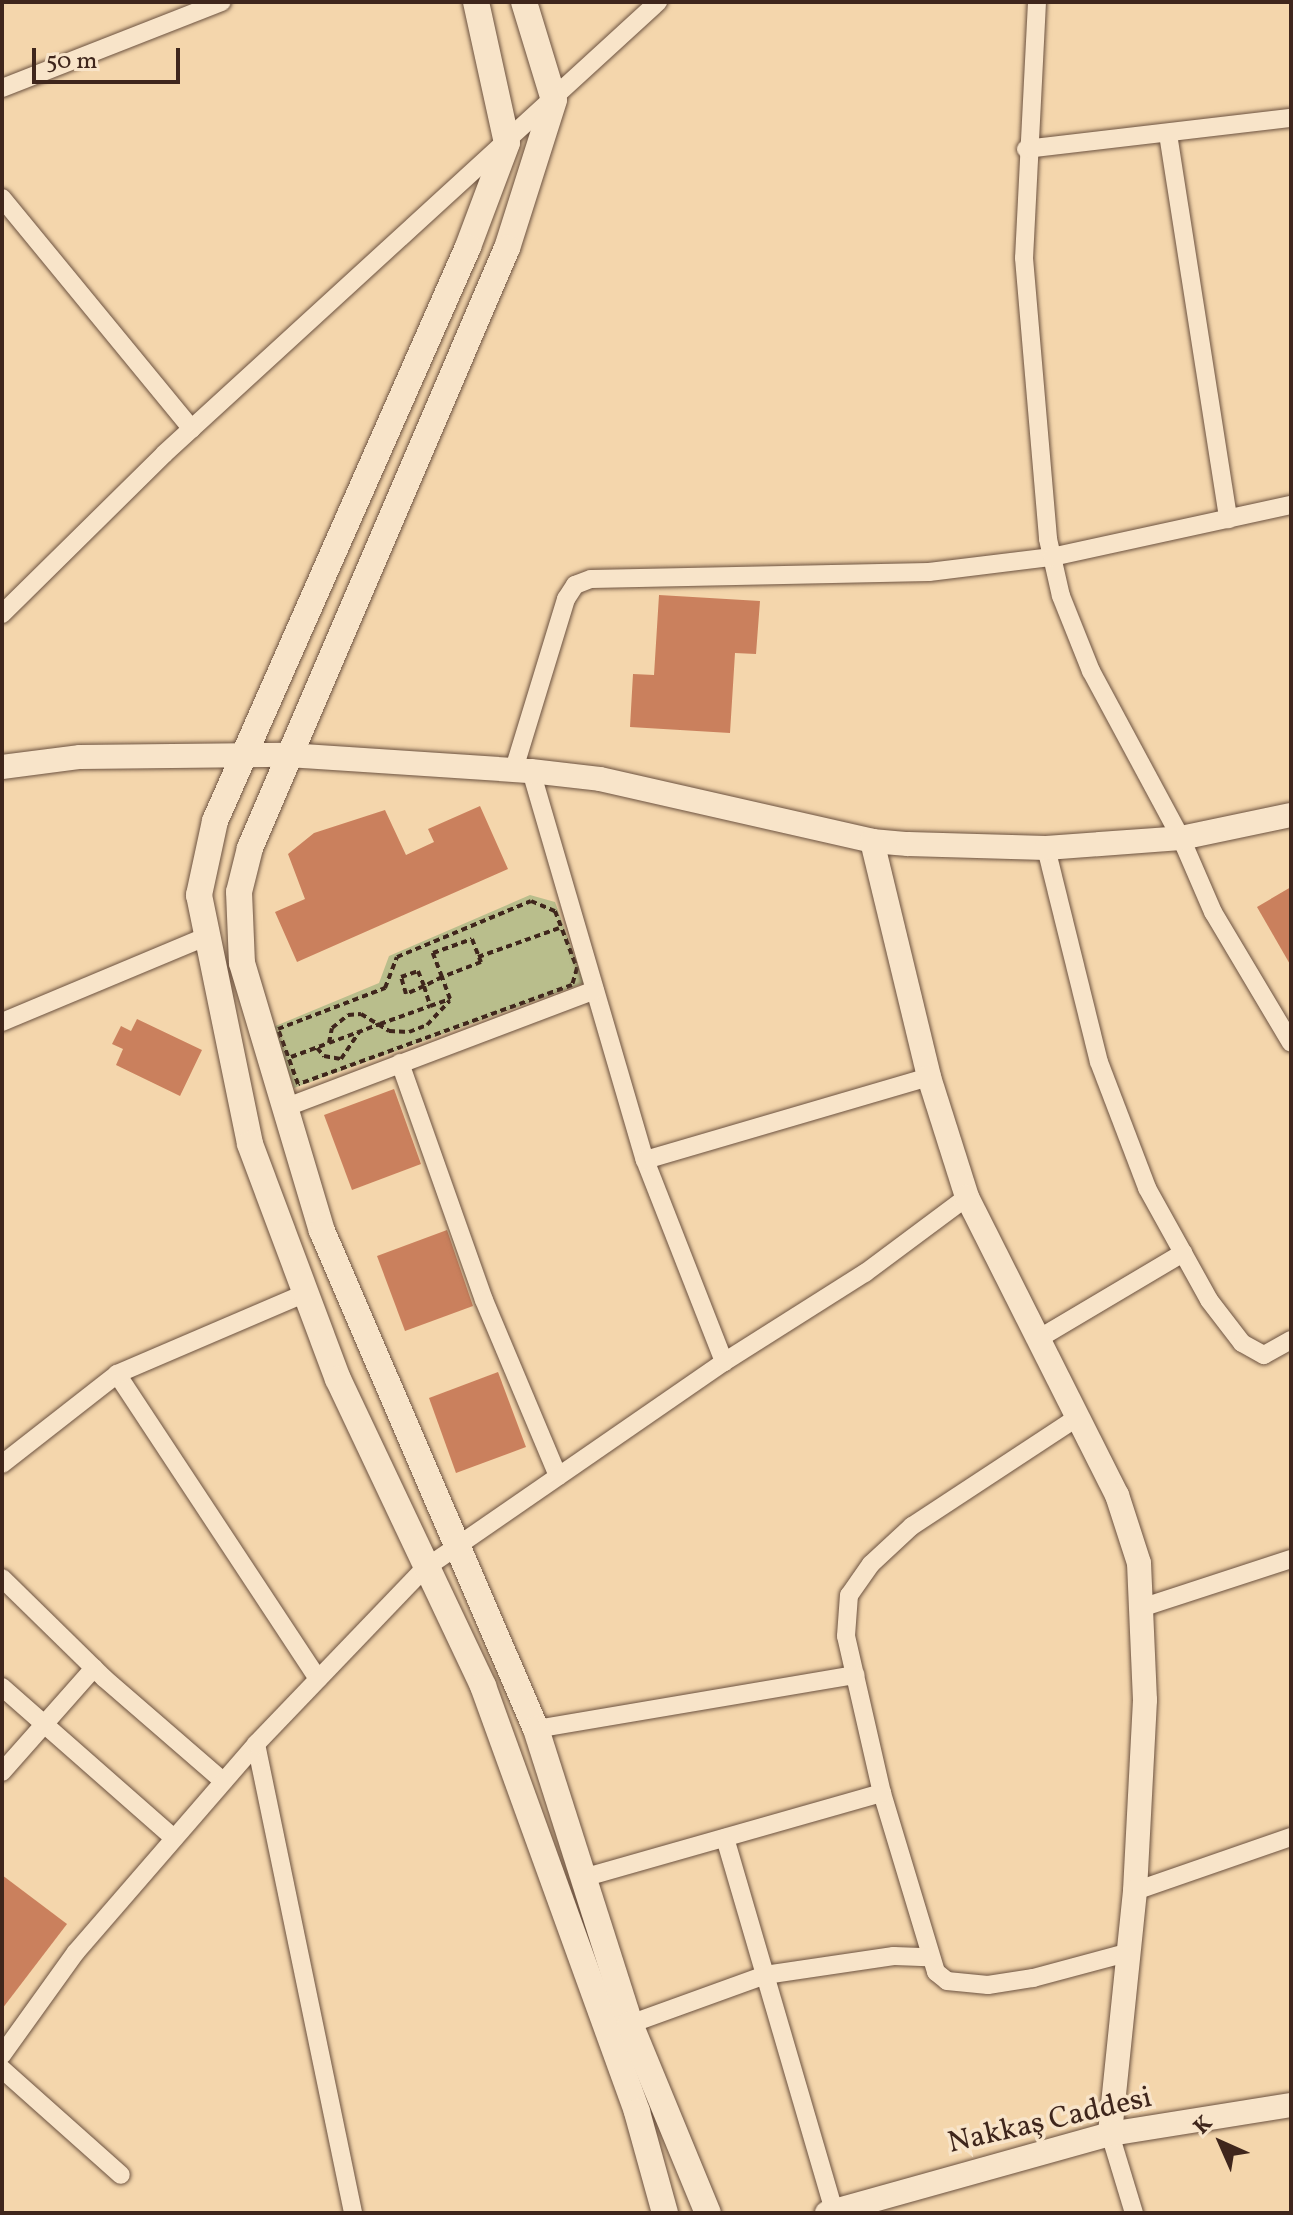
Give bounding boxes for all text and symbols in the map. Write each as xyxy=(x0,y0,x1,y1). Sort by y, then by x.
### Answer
scale bar xyxy=(36,32,184,82)
text: 50 m xyxy=(46,45,98,79)
street label: Nakkaş Caddesi xyxy=(945,2080,1155,2162)
north arrow xyxy=(1181,2103,1261,2183)
text: K xyxy=(1187,2109,1220,2142)

